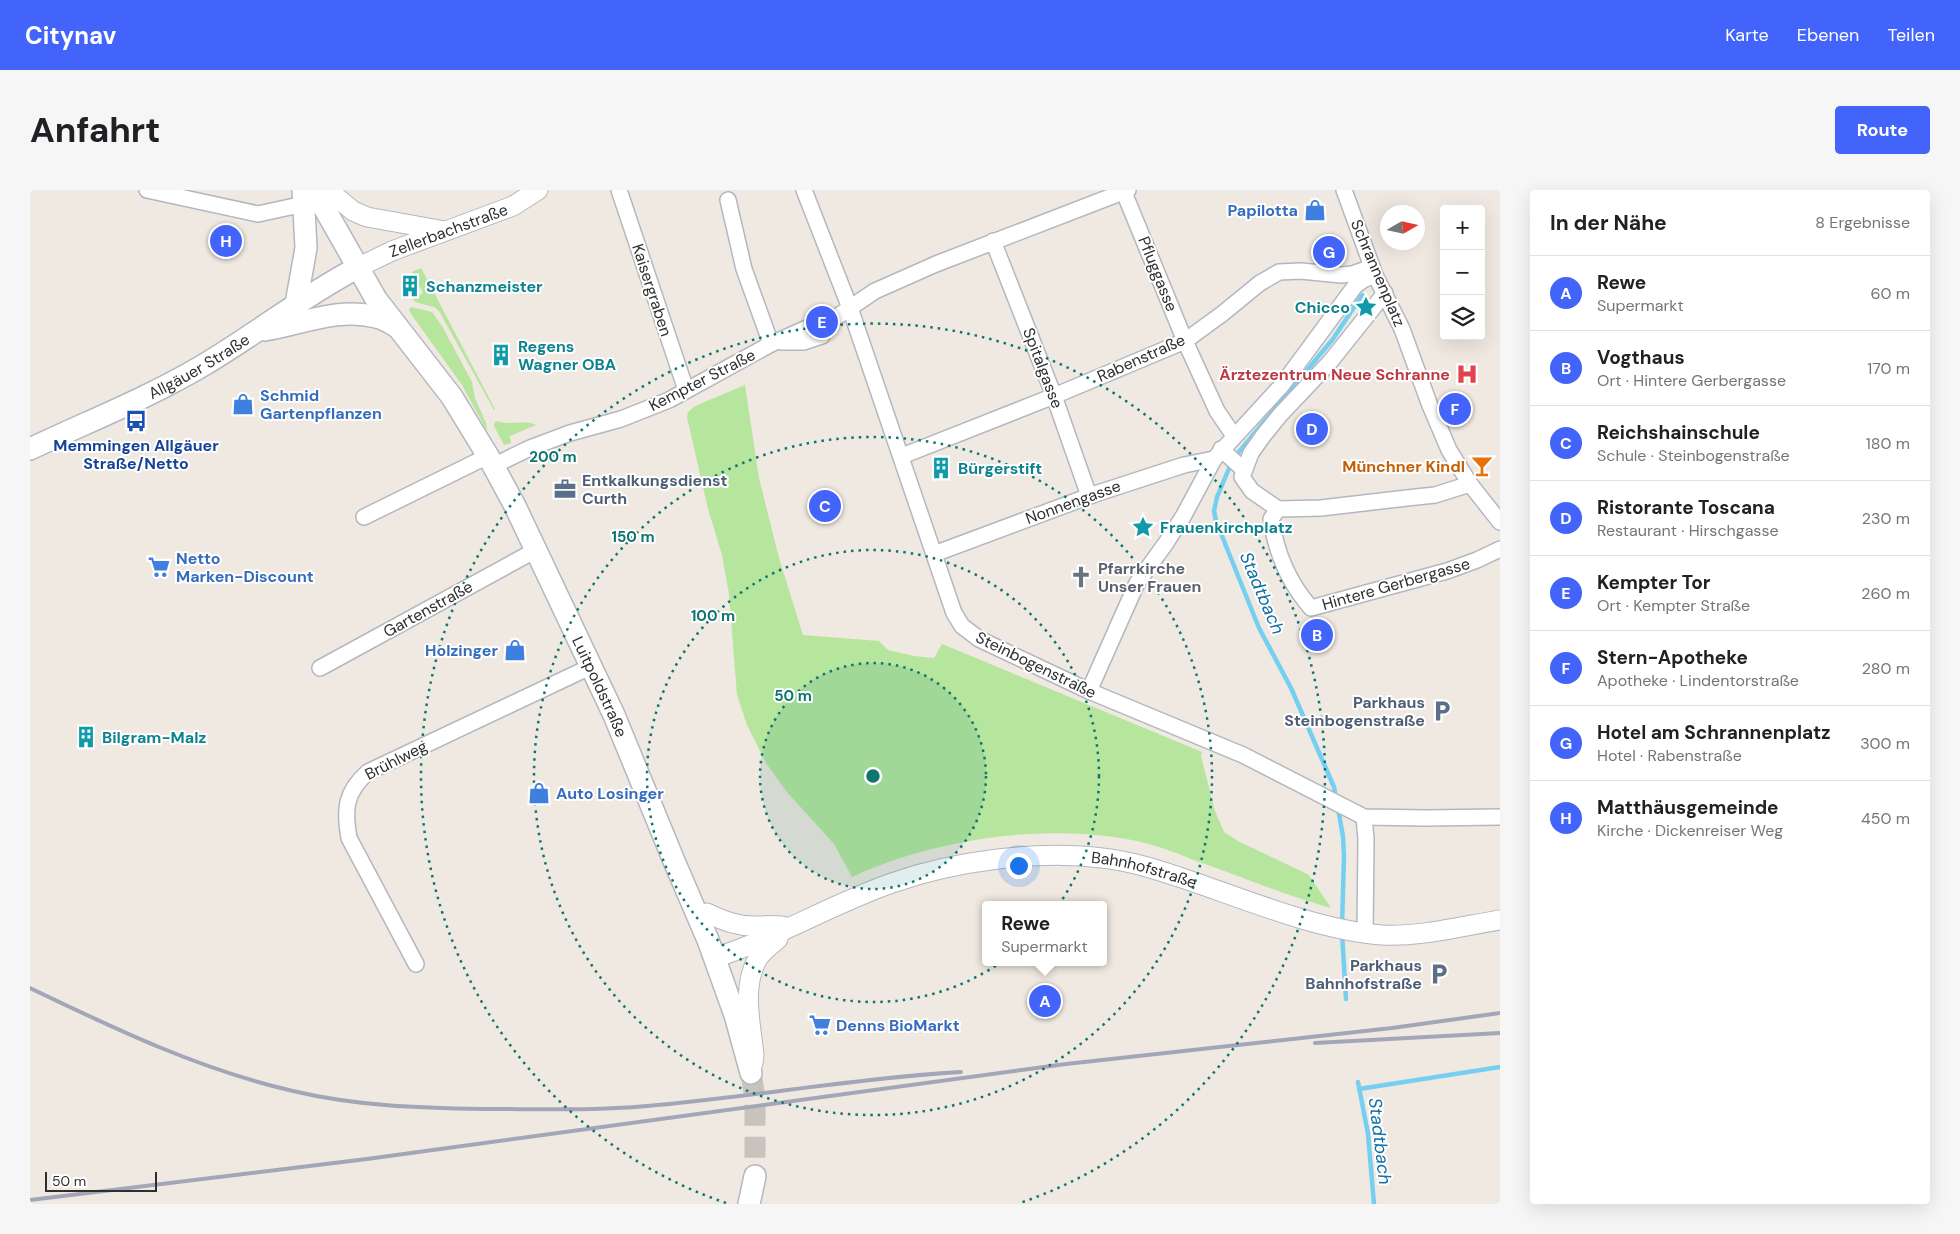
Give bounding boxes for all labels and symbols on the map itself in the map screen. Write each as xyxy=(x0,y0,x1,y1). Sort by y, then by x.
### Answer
shop icon: Papilotta xyxy=(1302,197,1328,223)
street label: Zellerbachstraße xyxy=(386,198,511,262)
place label: Papilotta xyxy=(1228,200,1298,221)
north arrow xyxy=(1380,205,1425,250)
street label: Schrannenplatz xyxy=(1346,216,1410,330)
pin: H xyxy=(210,222,242,260)
street label: Pfluggasse xyxy=(1133,233,1183,315)
pin: G xyxy=(1313,233,1345,271)
street label: Kaisergraben xyxy=(627,241,677,339)
building icon: Schanzmeister xyxy=(397,273,423,299)
place label: Schanzmeister xyxy=(426,276,543,297)
place icon: Chicco xyxy=(1353,294,1379,320)
place label: Chicco xyxy=(1295,297,1350,318)
pin: E xyxy=(806,303,838,341)
street label: Spitalgasse xyxy=(1018,325,1068,411)
street label: Allgäuer Straße xyxy=(145,329,253,404)
street label: Rabenstraße xyxy=(1094,329,1188,387)
place label: Regens Wagner OBA xyxy=(518,336,616,375)
building icon: Regens Wagner OBA xyxy=(488,342,514,368)
street label: Kempter Straße xyxy=(645,344,759,416)
hospital icon: Ärztezentrum Neue Schranne xyxy=(1454,361,1480,387)
place label: Ärztezentrum Neue Schranne xyxy=(1219,364,1450,385)
place label: Schmid Gartenpflanzen xyxy=(260,385,382,424)
pin: F xyxy=(1439,390,1471,428)
shop icon: Schmid Gartenpflanzen xyxy=(230,391,256,417)
bus stop icon: Memmingen Allgäuer Straße/Netto xyxy=(123,408,149,434)
pin: D xyxy=(1296,410,1328,448)
place label: Memmingen Allgäuer Straße/Netto xyxy=(53,435,219,474)
text: 200 m xyxy=(529,447,577,467)
bar icon: Münchner Kindl xyxy=(1469,453,1495,479)
building icon: Bürgerstift xyxy=(928,455,954,481)
place label: Münchner Kindl xyxy=(1342,456,1465,477)
place label: Bürgerstift xyxy=(958,458,1042,479)
place label: Entkalkungsdienst Curth xyxy=(582,470,727,509)
street label: Nonnengasse xyxy=(1022,475,1124,529)
office icon: Entkalkungsdienst Curth xyxy=(552,476,578,502)
pin: C xyxy=(809,487,841,525)
place icon: Frauenkirchplatz xyxy=(1130,514,1156,540)
place label: Frauenkirchplatz xyxy=(1160,517,1293,538)
text: 150 m xyxy=(612,527,655,547)
place label: Netto Marken-Discount xyxy=(176,548,314,587)
water label: Stadtbach xyxy=(1234,548,1290,638)
street label: Hintere Gerbergasse xyxy=(1320,553,1472,615)
supermarket icon: Netto Marken-Discount xyxy=(146,554,172,580)
place label: Pfarrkirche Unser Frauen xyxy=(1098,558,1201,597)
church icon: Pfarrkirche Unser Frauen xyxy=(1068,564,1094,590)
street label: Gartenstraße xyxy=(380,576,476,642)
text: 100 m xyxy=(691,606,735,626)
pin: B xyxy=(1301,616,1333,654)
street label: Steinbogenstraße xyxy=(972,627,1100,703)
street label: Luitpoldstraße xyxy=(568,633,632,740)
shop icon: Holzinger xyxy=(502,637,528,663)
place label: Holzinger xyxy=(425,640,498,661)
text: 50 m xyxy=(774,686,812,706)
place label: Parkhaus Steinbogenstraße xyxy=(1284,692,1425,731)
parking icon: Parkhaus Steinbogenstraße xyxy=(1429,698,1455,724)
building icon: Bilgram-Malz xyxy=(73,724,99,750)
place label: Bilgram-Malz xyxy=(102,727,206,748)
street label: Brühlweg xyxy=(361,735,431,785)
centre of rings xyxy=(864,767,882,785)
shop icon: Auto Losinger xyxy=(526,780,552,806)
place label: Auto Losinger xyxy=(556,783,664,804)
street label: Bahnhofstraße xyxy=(1090,846,1200,893)
your location xyxy=(1006,853,1032,879)
place label: Parkhaus Bahnhofstraße xyxy=(1305,955,1422,994)
parking icon: Parkhaus Bahnhofstraße xyxy=(1426,961,1452,987)
pin: A xyxy=(1029,982,1061,1020)
supermarket icon: Denns BioMarkt xyxy=(807,1012,833,1038)
place label: Denns BioMarkt xyxy=(836,1015,960,1036)
water label: Stadtbach xyxy=(1363,1096,1397,1186)
scale bar xyxy=(45,1169,158,1192)

